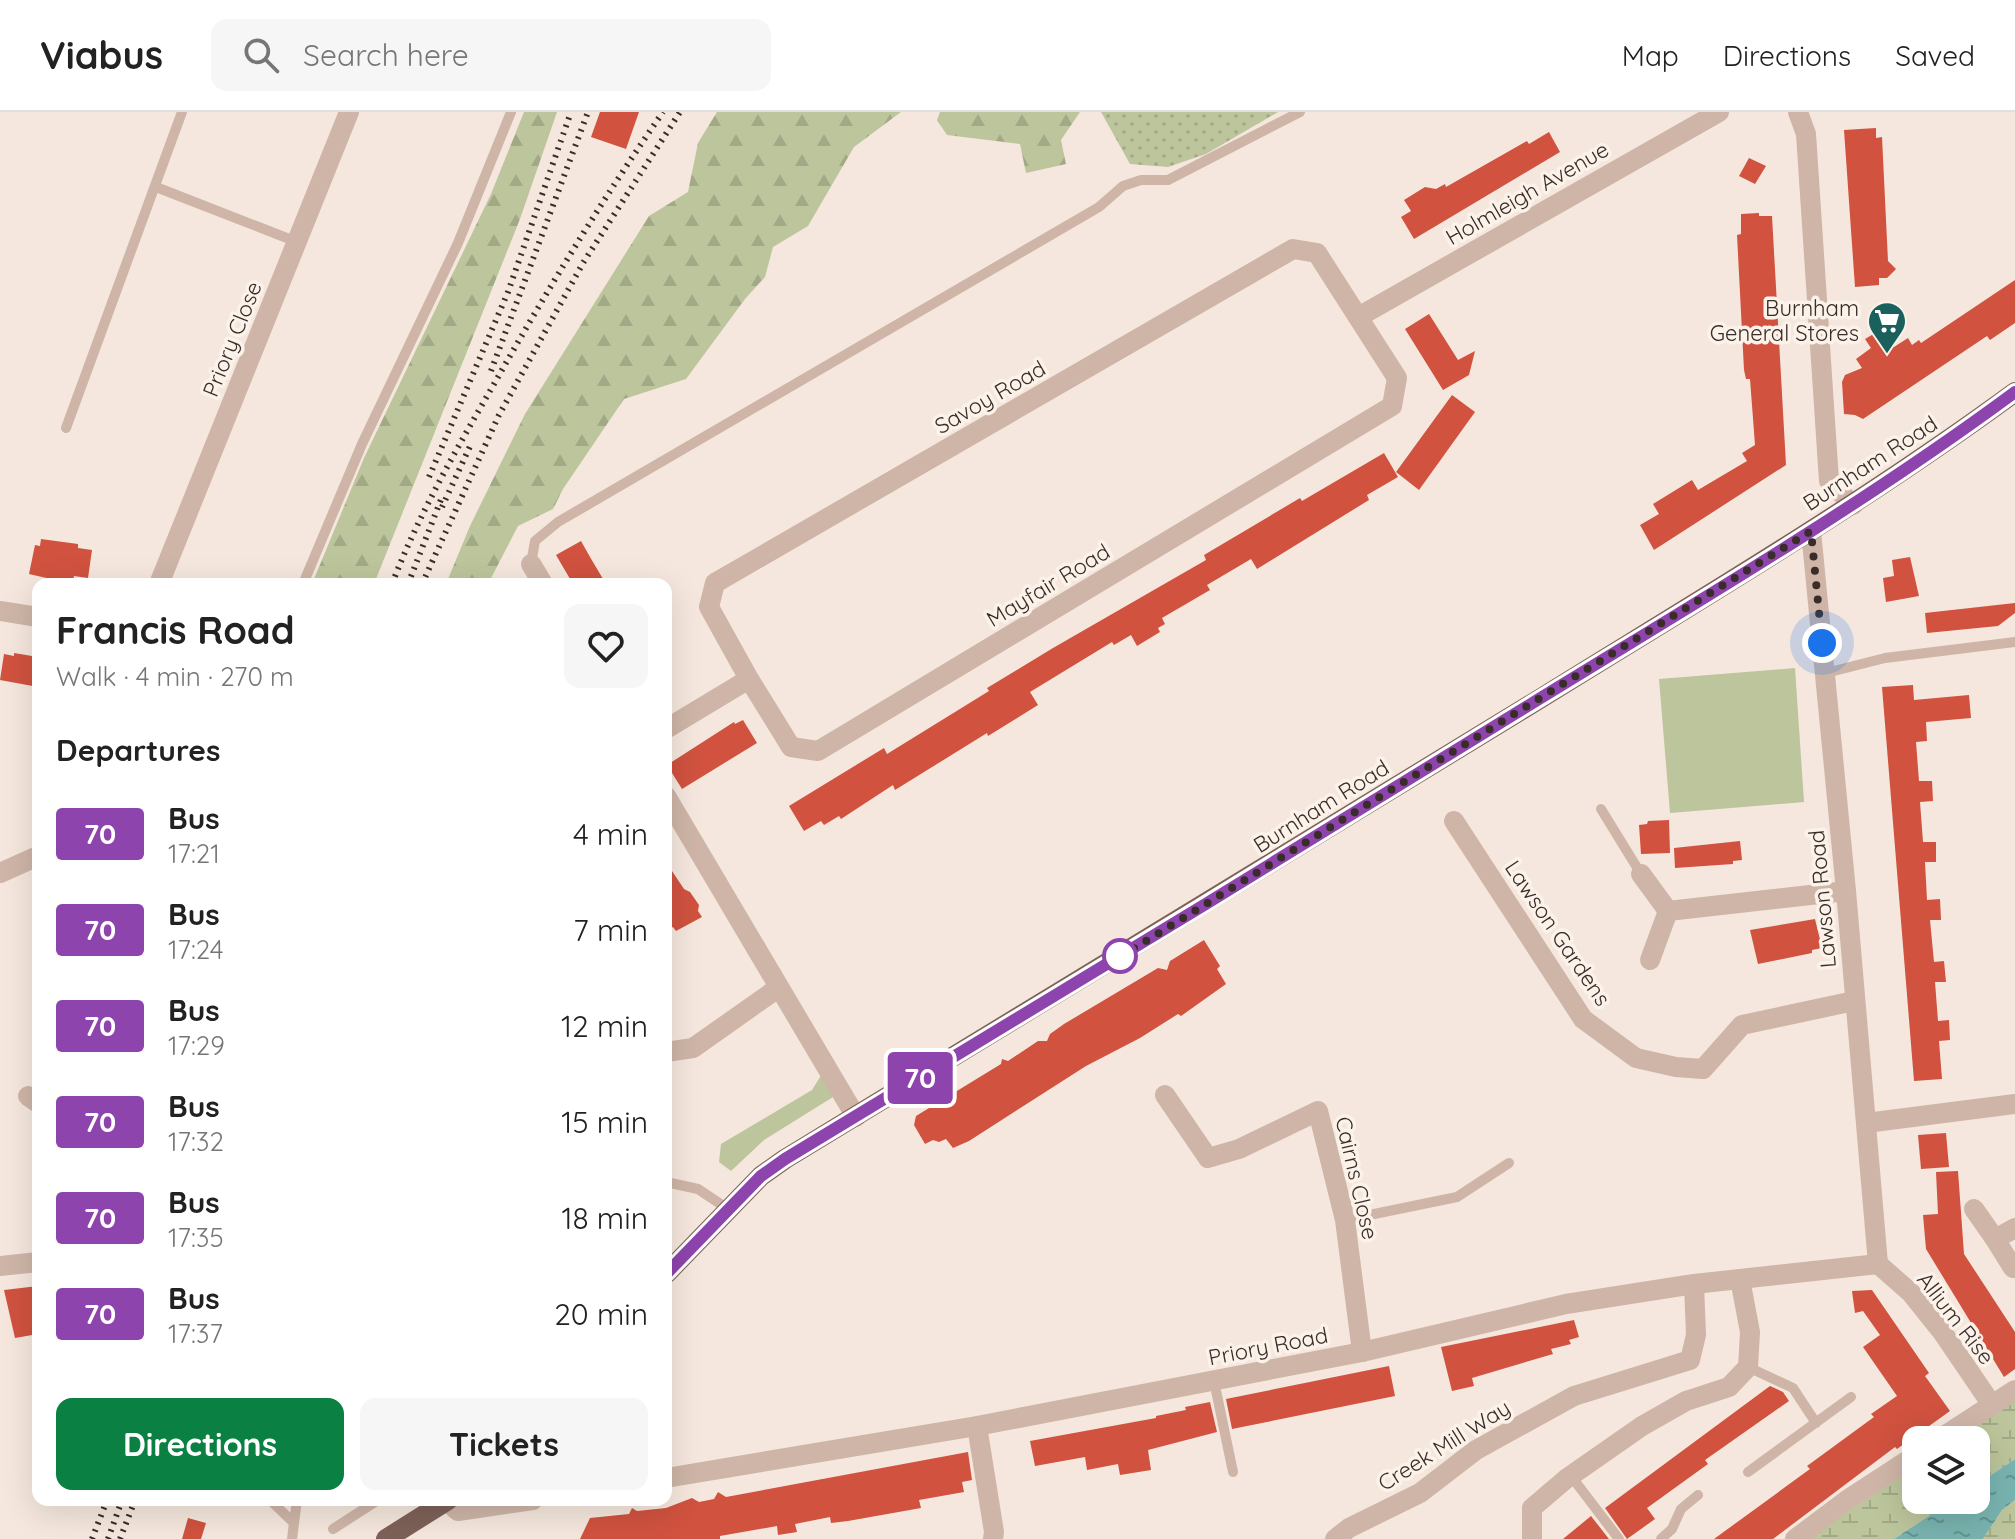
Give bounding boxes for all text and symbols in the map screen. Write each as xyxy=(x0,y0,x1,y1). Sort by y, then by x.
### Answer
search box xyxy=(211,19,771,91)
text: Viabus xyxy=(40,31,163,79)
icon: search xyxy=(239,33,283,77)
text: Search here xyxy=(303,36,469,74)
text: Map xyxy=(1622,38,1679,73)
text: Directions xyxy=(1723,38,1851,73)
text: Saved xyxy=(1895,38,1975,73)
street label: Holmleigh Avenue xyxy=(1440,135,1614,251)
street label: Priory Close xyxy=(196,277,268,401)
place label: Burnham General Stores xyxy=(1710,294,1859,347)
supermarket icon: Burnham General Stores xyxy=(1866,300,1908,355)
street label: Savoy Road xyxy=(930,354,1050,440)
street label: Burnham Road xyxy=(1798,409,1942,517)
street label: Mayfair Road xyxy=(981,537,1115,633)
button: heart xyxy=(564,604,648,688)
text: Francis Road xyxy=(56,606,295,654)
your location xyxy=(1802,623,1842,663)
text: Walk · 4 min · 270 m xyxy=(56,660,294,693)
text: Departures xyxy=(56,731,221,769)
street label: Burnham Road xyxy=(1248,753,1394,859)
text: Bus xyxy=(168,799,220,837)
text: 4 min xyxy=(573,815,648,853)
text: 70 xyxy=(84,816,116,851)
street label: Lawson Road xyxy=(1802,829,1842,969)
text: 17:21 xyxy=(168,837,220,870)
street label: Lawson Gardens xyxy=(1499,855,1617,1011)
text: Bus xyxy=(168,895,220,933)
text: 7 min xyxy=(573,911,648,949)
text: 70 xyxy=(84,912,116,947)
text: 17:24 xyxy=(168,933,224,966)
unlabelled marker xyxy=(1103,939,1137,973)
text: Bus xyxy=(168,991,220,1029)
text: 12 min xyxy=(561,1007,648,1045)
text: 70 xyxy=(84,1008,116,1043)
text: 17:29 xyxy=(168,1029,225,1062)
line badge: 70 xyxy=(884,1052,956,1104)
text: 70 xyxy=(904,1060,936,1095)
text: Bus xyxy=(168,1087,220,1125)
text: 15 min xyxy=(561,1103,648,1141)
text: 70 xyxy=(84,1104,116,1139)
street label: Cairns Close xyxy=(1329,1114,1385,1242)
text: 17:32 xyxy=(168,1125,224,1158)
text: Bus xyxy=(168,1183,220,1221)
text: 18 min xyxy=(561,1199,648,1237)
text: 70 xyxy=(84,1200,116,1235)
text: 17:35 xyxy=(168,1221,224,1254)
street label: Allium Rise xyxy=(1911,1266,2001,1370)
text: Bus xyxy=(168,1279,220,1317)
text: 20 min xyxy=(554,1295,648,1333)
text: 70 xyxy=(84,1296,116,1331)
text: 17:37 xyxy=(168,1317,223,1350)
street label: Priory Road xyxy=(1206,1321,1330,1371)
street label: Creek Mill Way xyxy=(1373,1393,1515,1497)
button: Directions xyxy=(56,1398,344,1490)
button: Tickets xyxy=(360,1398,648,1490)
map controls xyxy=(1902,1426,1990,1514)
button: layers xyxy=(1902,1426,1990,1514)

